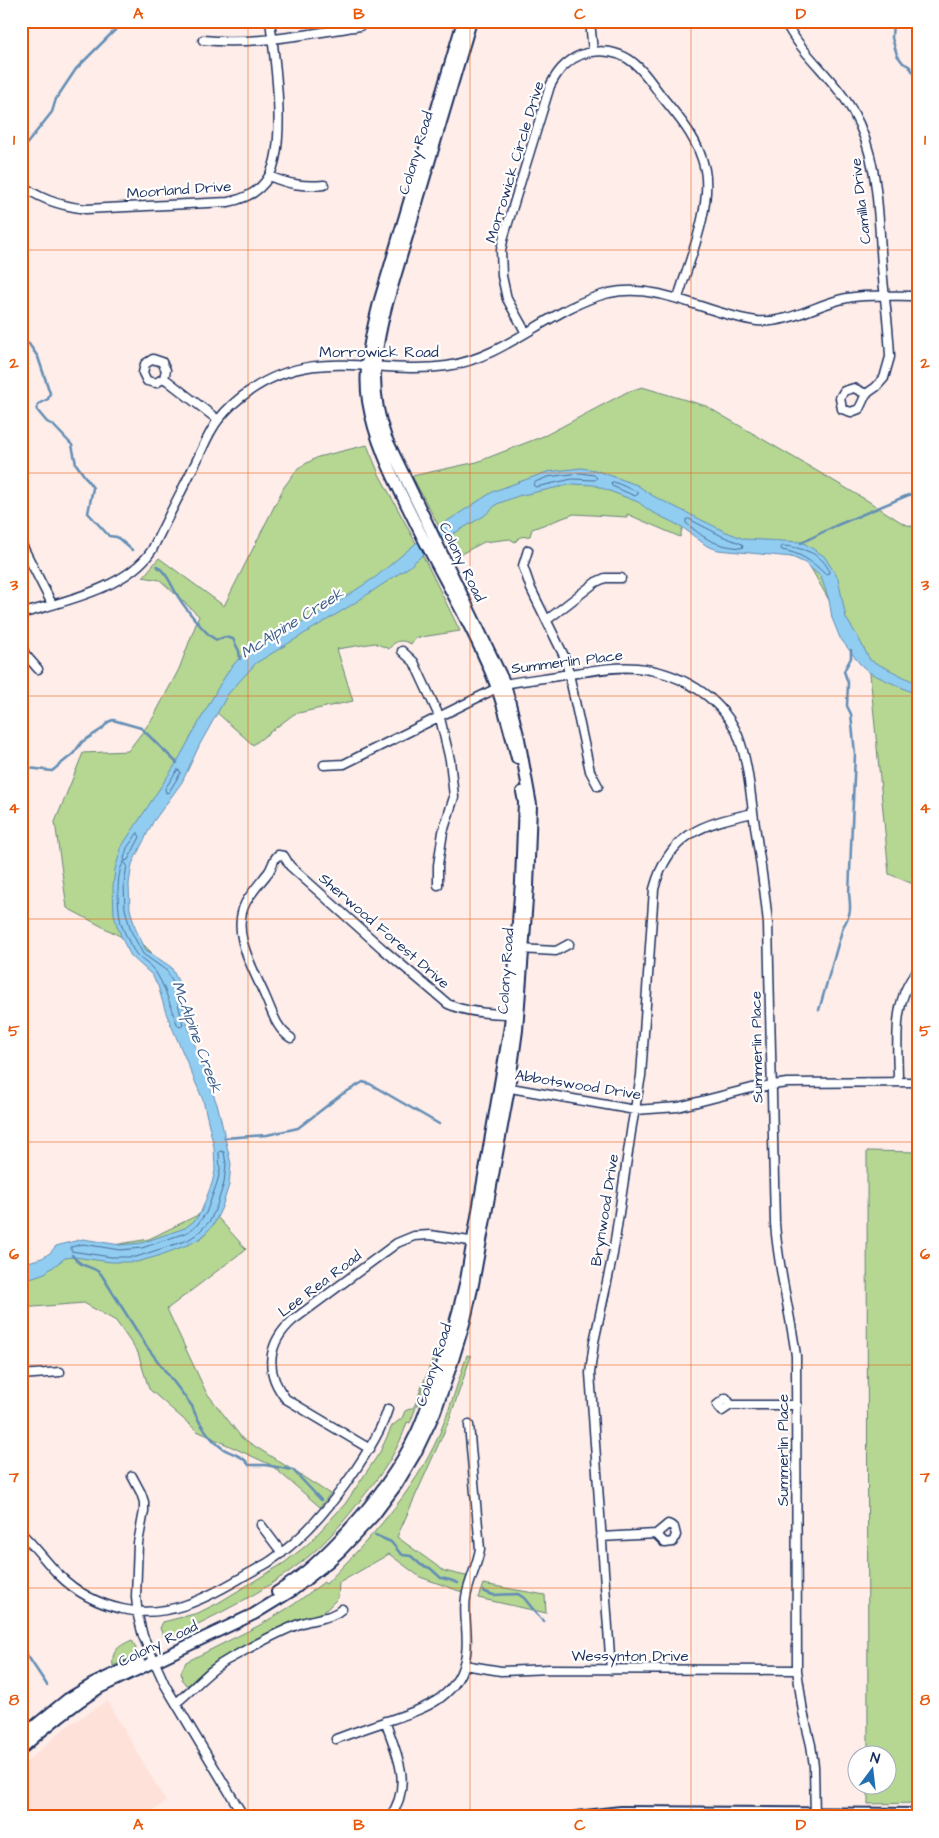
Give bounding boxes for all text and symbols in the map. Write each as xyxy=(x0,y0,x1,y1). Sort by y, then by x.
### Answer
text: A xyxy=(133,3,144,25)
text: B xyxy=(353,3,365,25)
text: C xyxy=(574,3,586,25)
text: D xyxy=(796,3,807,25)
street label: Morrowick Circle Drive xyxy=(480,78,550,246)
street label: Colony Road xyxy=(393,108,440,198)
text: 1 xyxy=(13,129,16,151)
text: 1 xyxy=(924,129,927,151)
street label: Camilla Drive xyxy=(845,157,877,245)
street label: Moorland Drive xyxy=(126,176,232,204)
street label: Morrowick Road xyxy=(319,342,439,363)
text: 2 xyxy=(8,352,19,374)
text: 2 xyxy=(919,352,930,374)
street label: Colony Road xyxy=(433,519,490,606)
text: 3 xyxy=(9,574,19,596)
text: 3 xyxy=(920,574,930,596)
water label: McAlpine Creek xyxy=(236,582,349,664)
street label: Summerlin Place xyxy=(510,645,624,679)
text: 4 xyxy=(9,797,20,819)
text: 4 xyxy=(920,797,931,819)
street label: Sherwood Forest Drive xyxy=(314,868,454,994)
street label: Colony Road xyxy=(493,927,520,1015)
water label: McAlpine Creek xyxy=(167,978,228,1097)
street label: Summerlin Place xyxy=(746,991,768,1103)
text: 5 xyxy=(8,1020,20,1042)
text: 5 xyxy=(919,1020,931,1042)
street label: Abbotswood Drive xyxy=(513,1065,643,1105)
street label: Brynwood Drive xyxy=(586,1152,625,1268)
text: 6 xyxy=(9,1243,19,1265)
text: 6 xyxy=(920,1243,930,1265)
street label: Lee Rea Road xyxy=(274,1245,366,1322)
street label: Colony Road xyxy=(411,1321,458,1409)
street label: Summerlin Place xyxy=(773,1394,794,1506)
text: 7 xyxy=(8,1466,19,1488)
text: 7 xyxy=(919,1466,930,1488)
street label: Colony Road xyxy=(115,1616,202,1673)
street label: Wessynton Drive xyxy=(571,1646,689,1668)
text: 8 xyxy=(9,1689,20,1711)
text: 8 xyxy=(920,1689,931,1711)
north arrow xyxy=(846,1746,896,1796)
text: N xyxy=(868,1748,882,1769)
text: A xyxy=(133,1814,144,1836)
text: B xyxy=(353,1814,365,1836)
text: C xyxy=(574,1814,586,1836)
text: D xyxy=(796,1814,807,1836)

